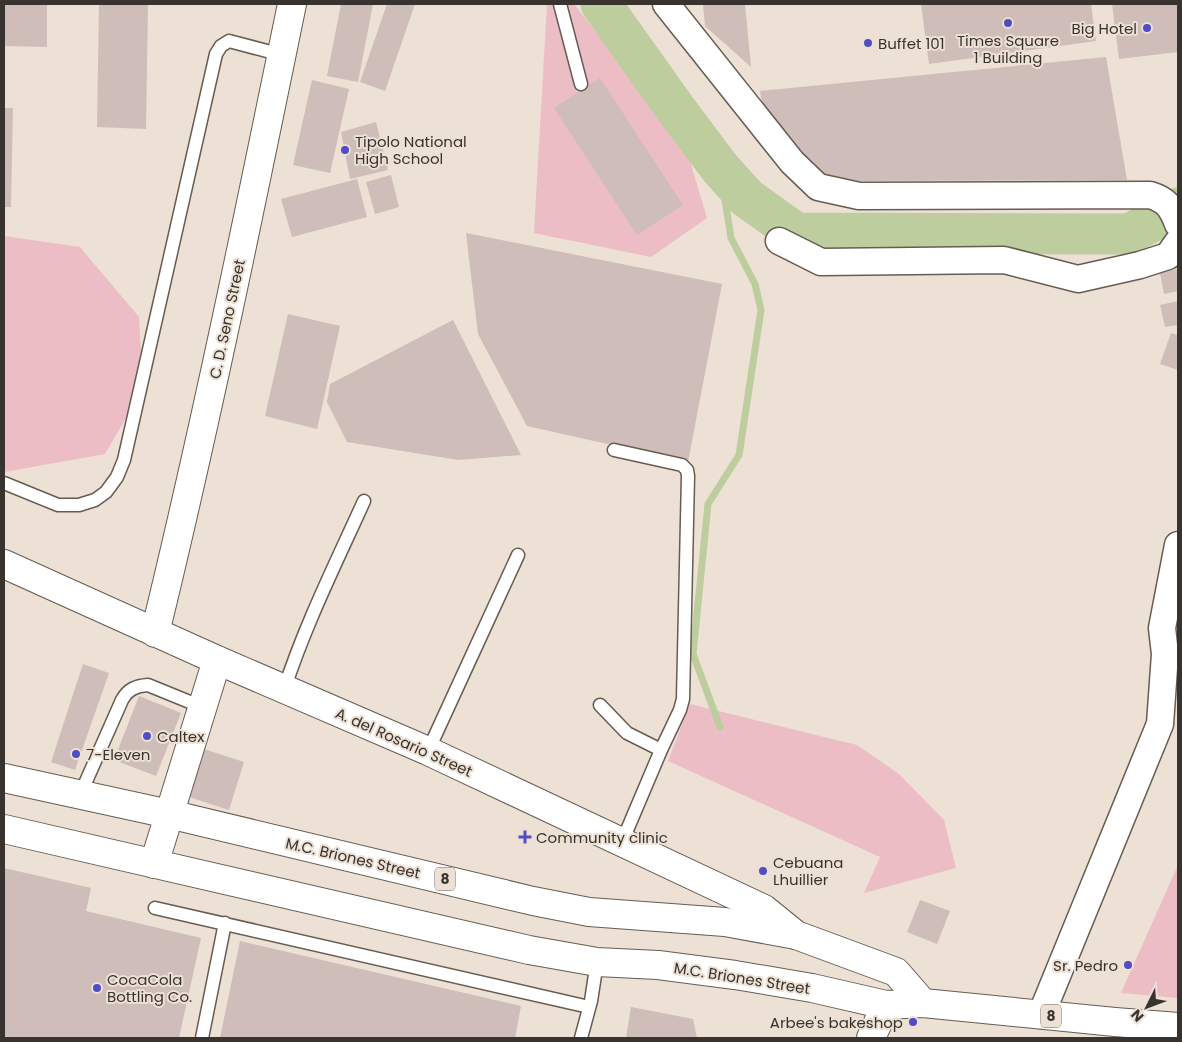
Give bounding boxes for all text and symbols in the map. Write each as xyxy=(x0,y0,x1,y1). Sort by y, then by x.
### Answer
marker: Times Square 1 Building xyxy=(1002,17,1014,29)
place label: Big Hotel xyxy=(1072,18,1137,39)
marker: Big Hotel xyxy=(1141,22,1153,34)
place label: Times Square 1 Building xyxy=(957,30,1059,68)
place label: Buffet 101 xyxy=(878,33,944,54)
marker: Buffet 101 xyxy=(862,37,874,49)
place label: Tipolo National High School xyxy=(355,131,467,169)
marker: Tipolo National High School xyxy=(339,144,351,156)
street label: C. D. Seno Street xyxy=(204,257,250,381)
street label: A. del Rosario Street xyxy=(332,702,476,782)
place label: Caltex xyxy=(157,726,204,747)
marker: Caltex xyxy=(141,730,153,742)
place label: 7-Eleven xyxy=(86,744,150,765)
marker: 7-Eleven xyxy=(70,748,82,760)
place label: Community clinic xyxy=(536,827,668,848)
marker: Community clinic xyxy=(518,830,532,844)
street label: M.C. Briones Street xyxy=(284,832,422,884)
place label: Cebuana Lhuillier xyxy=(773,852,844,890)
marker: Cebuana Lhuillier xyxy=(757,865,769,877)
road number: 8 xyxy=(435,868,455,891)
place label: Sr. Pedro xyxy=(1053,955,1118,976)
street label: M.C. Briones Street xyxy=(672,957,812,999)
marker: Sr. Pedro xyxy=(1122,959,1134,971)
place label: CocaCola Bottling Co. xyxy=(107,969,192,1007)
marker: CocaCola Bottling Co. xyxy=(91,982,103,994)
north arrow xyxy=(1122,982,1172,1032)
road number: 8 xyxy=(1041,1004,1061,1028)
text: N xyxy=(1126,1005,1148,1026)
place label: Arbee's bakeshop xyxy=(770,1012,903,1033)
marker: Arbee's bakeshop xyxy=(907,1016,919,1028)

